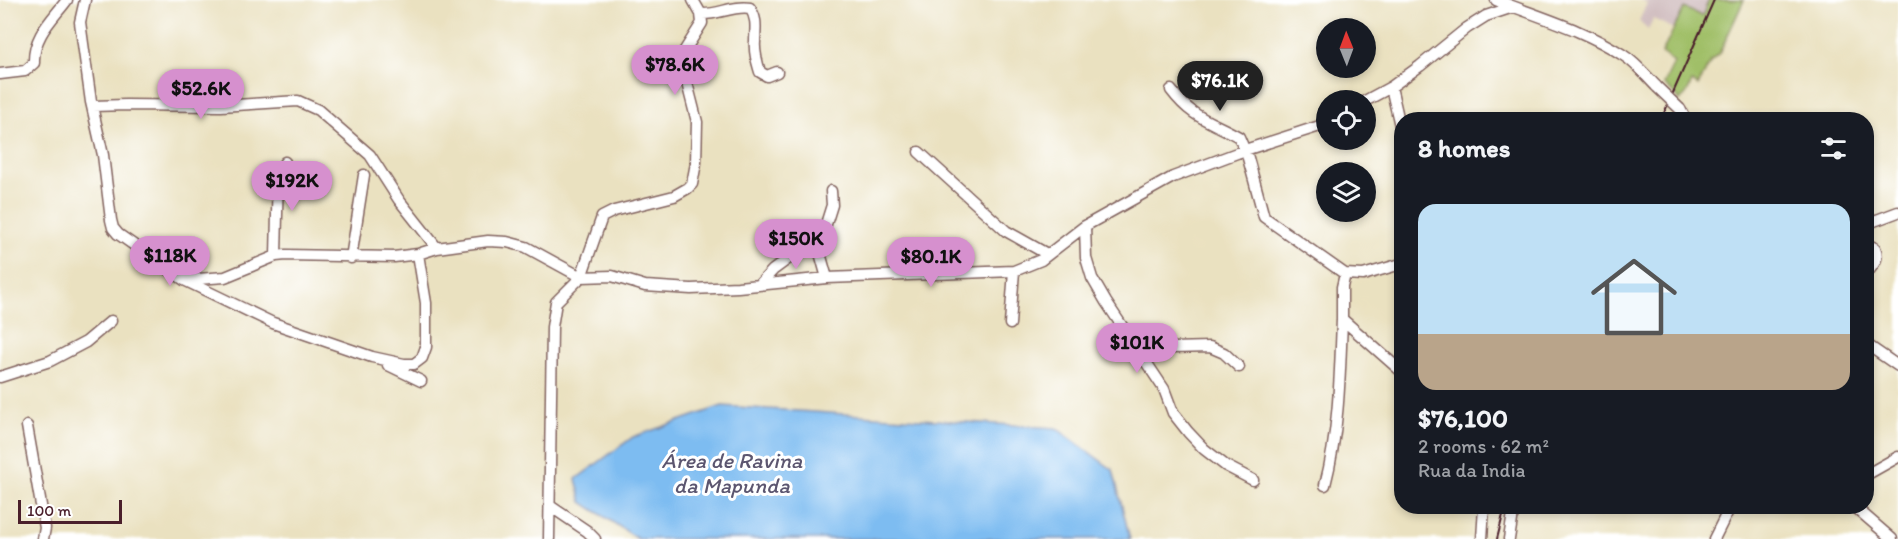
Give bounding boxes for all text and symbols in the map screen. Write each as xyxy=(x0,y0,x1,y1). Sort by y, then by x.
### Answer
north arrow xyxy=(1316,18,1376,78)
map controls xyxy=(1316,18,1376,222)
pin: $78.6K xyxy=(626,45,724,96)
text: $78.6K xyxy=(645,52,705,76)
pin: $76.1K xyxy=(1171,61,1269,112)
text: $76.1K xyxy=(1191,68,1249,92)
pin: $52.6K xyxy=(152,69,250,120)
text: $52.6K xyxy=(171,76,231,100)
button: locate xyxy=(1316,90,1376,150)
text: 8 homes xyxy=(1418,132,1510,164)
icon: filters xyxy=(1817,132,1850,165)
pin: $192K xyxy=(250,161,334,212)
button: layers xyxy=(1316,162,1376,222)
text: $192K xyxy=(265,168,319,192)
pin: $150K xyxy=(754,219,838,270)
text: $150K xyxy=(768,226,824,250)
pin: $118K xyxy=(128,236,212,287)
pin: $80.1K xyxy=(882,237,980,288)
text: $118K xyxy=(144,243,196,267)
icon: home xyxy=(1580,243,1688,351)
text: $80.1K xyxy=(901,244,961,268)
pin: $101K xyxy=(1095,323,1179,374)
text: $101K xyxy=(1110,330,1164,354)
text: $76,100 xyxy=(1418,402,1508,434)
text: 2 rooms · 62 m² xyxy=(1418,434,1549,458)
water label: Área de Ravina da Mapunda xyxy=(662,447,803,499)
text: Rua da India xyxy=(1418,458,1525,482)
scale bar xyxy=(18,497,122,524)
text: 100 m xyxy=(27,501,71,520)

